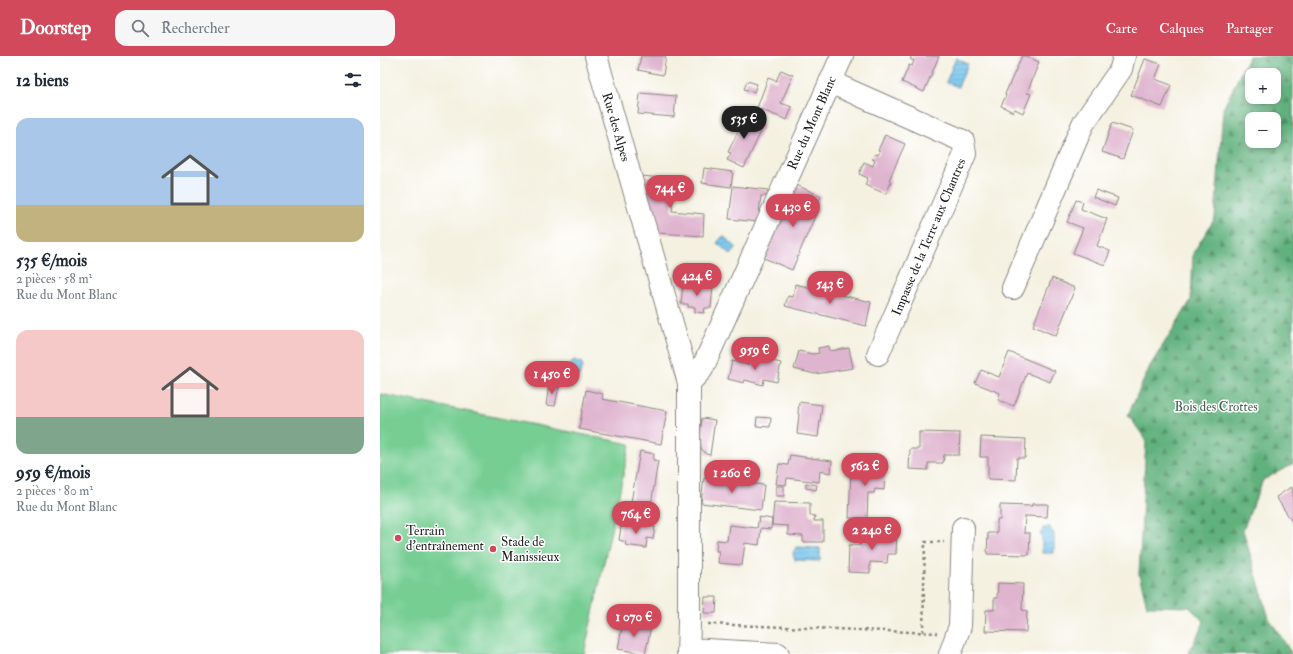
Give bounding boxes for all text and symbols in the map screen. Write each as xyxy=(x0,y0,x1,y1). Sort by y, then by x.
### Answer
search box xyxy=(115,10,395,46)
text: Doorstep xyxy=(20,16,91,40)
icon: search xyxy=(129,17,151,39)
text: Rechercher xyxy=(161,19,229,38)
text: Carte xyxy=(1106,20,1137,37)
text: Calques xyxy=(1159,20,1204,37)
text: Partager xyxy=(1226,20,1273,37)
map controls xyxy=(1245,68,1281,148)
button: + xyxy=(1245,68,1281,104)
icon: filters xyxy=(342,69,364,91)
text: 12 biens xyxy=(16,70,69,91)
street label: Rue du Mont Blanc xyxy=(784,74,840,172)
street label: Rue des Alpes xyxy=(598,91,634,164)
pin: 535 € xyxy=(716,106,772,140)
text: 535 € xyxy=(731,111,757,127)
button: − xyxy=(1245,112,1281,148)
icon: home xyxy=(154,144,226,216)
street label: Impasse de la Terre aux Chantres xyxy=(889,155,971,318)
pin: 744 € xyxy=(642,175,698,209)
text: 744 € xyxy=(655,180,685,196)
pin: 1 430 € xyxy=(756,194,830,228)
text: 1 430 € xyxy=(775,199,811,215)
text: 535 €/mois xyxy=(16,250,87,271)
pin: 424 € xyxy=(669,263,725,297)
text: 424 € xyxy=(682,268,712,284)
text: 2 pièces · 58 m² xyxy=(16,271,92,287)
pin: 543 € xyxy=(802,271,858,305)
text: 543 € xyxy=(816,276,844,292)
text: Rue du Mont Blanc xyxy=(16,287,117,303)
pin: 959 € xyxy=(727,337,783,371)
text: 959 € xyxy=(740,342,770,358)
icon: home xyxy=(154,356,226,428)
pin: 1 450 € xyxy=(515,361,589,395)
text: 1 450 € xyxy=(534,366,571,382)
park label: Bois des Crottes xyxy=(1174,399,1258,415)
pin: 562 € xyxy=(837,453,893,487)
text: 562 € xyxy=(850,458,880,474)
pin: 1 260 € xyxy=(695,460,769,494)
text: 959 €/mois xyxy=(16,462,90,483)
text: 1 260 € xyxy=(713,465,751,481)
text: 2 pièces · 80 m² xyxy=(16,483,93,499)
text: Rue du Mont Blanc xyxy=(16,499,117,515)
pin: 764 € xyxy=(608,501,664,535)
text: 764 € xyxy=(621,506,651,522)
pin: 2 240 € xyxy=(835,517,909,551)
text: 2 240 € xyxy=(852,522,892,538)
place label: Terrain d'entraînement xyxy=(406,523,484,554)
marker: Terrain d'entraînement xyxy=(393,533,403,543)
place label: Stade de Manissieux xyxy=(501,534,559,565)
marker: Stade de Manissieux xyxy=(488,544,498,554)
pin: 1 070 € xyxy=(597,604,671,638)
text: 1 070 € xyxy=(616,609,652,625)

